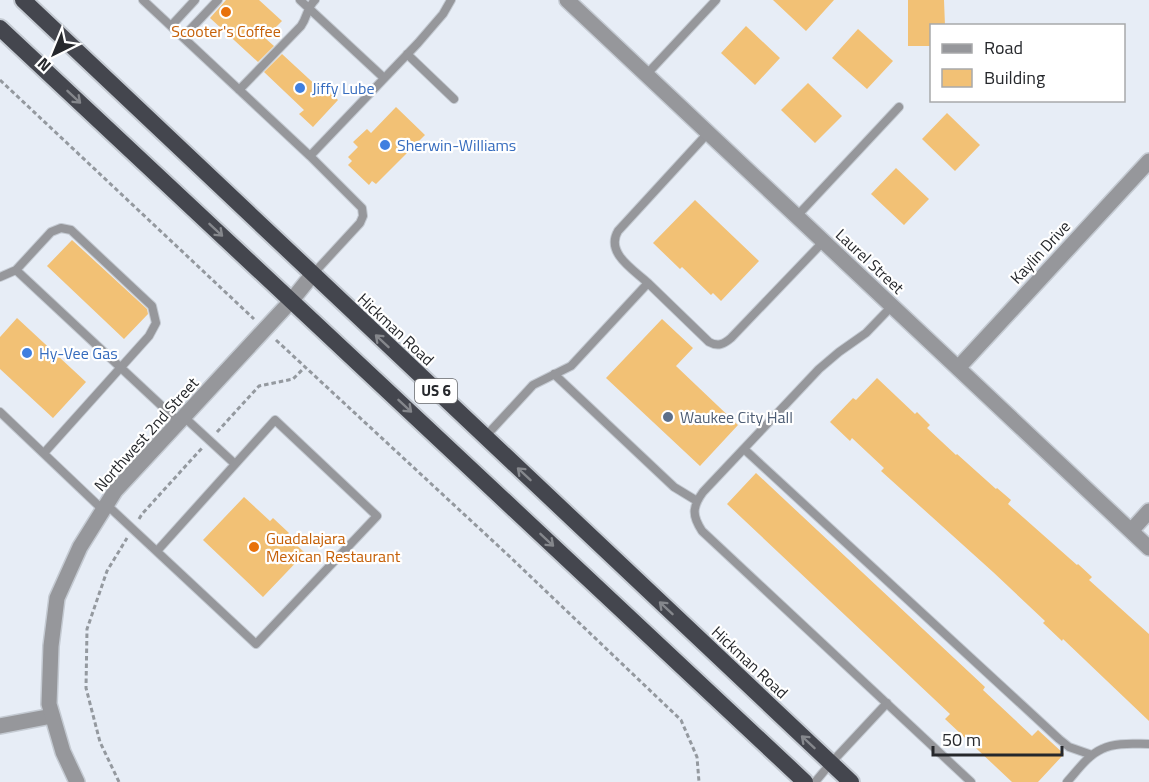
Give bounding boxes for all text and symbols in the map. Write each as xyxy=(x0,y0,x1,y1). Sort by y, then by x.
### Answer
marker: Scooter's Coffee xyxy=(219,5,233,19)
place label: Scooter's Coffee xyxy=(171,19,281,43)
north arrow xyxy=(24,24,84,84)
legend xyxy=(930,24,1125,102)
text: Road xyxy=(984,34,1023,61)
text: N xyxy=(32,52,56,78)
text: Building xyxy=(984,64,1045,91)
place label: Jiffy Lube xyxy=(312,76,375,100)
marker: Jiffy Lube xyxy=(293,81,307,95)
one-way arrow xyxy=(66,90,81,104)
place label: Sherwin-Williams xyxy=(397,133,516,157)
marker: Sherwin-Williams xyxy=(378,138,392,152)
street label: Kaylin Drive xyxy=(1004,215,1076,289)
one-way arrow xyxy=(209,223,224,237)
street label: Laurel Street xyxy=(830,223,910,299)
street label: Hickman Road xyxy=(352,287,440,371)
one-way arrow xyxy=(375,333,390,348)
place label: Hy-Vee Gas xyxy=(39,341,118,365)
marker: Hy-Vee Gas xyxy=(20,346,34,360)
street label: Northwest 2nd Street xyxy=(88,371,204,496)
road number: US 6 xyxy=(415,379,457,403)
one-way arrow xyxy=(397,399,412,413)
place label: Waukee City Hall xyxy=(680,405,793,429)
marker: Waukee City Hall xyxy=(661,410,675,424)
one-way arrow xyxy=(517,467,532,482)
place label: Guadalajara Mexican Restaurant xyxy=(266,526,401,568)
one-way arrow xyxy=(539,532,554,547)
marker: Guadalajara Mexican Restaurant xyxy=(247,540,261,554)
one-way arrow xyxy=(659,601,674,615)
street label: Hickman Road xyxy=(706,620,794,704)
scale bar xyxy=(933,719,1062,757)
text: 50 m xyxy=(942,726,981,753)
one-way arrow xyxy=(801,735,816,749)

